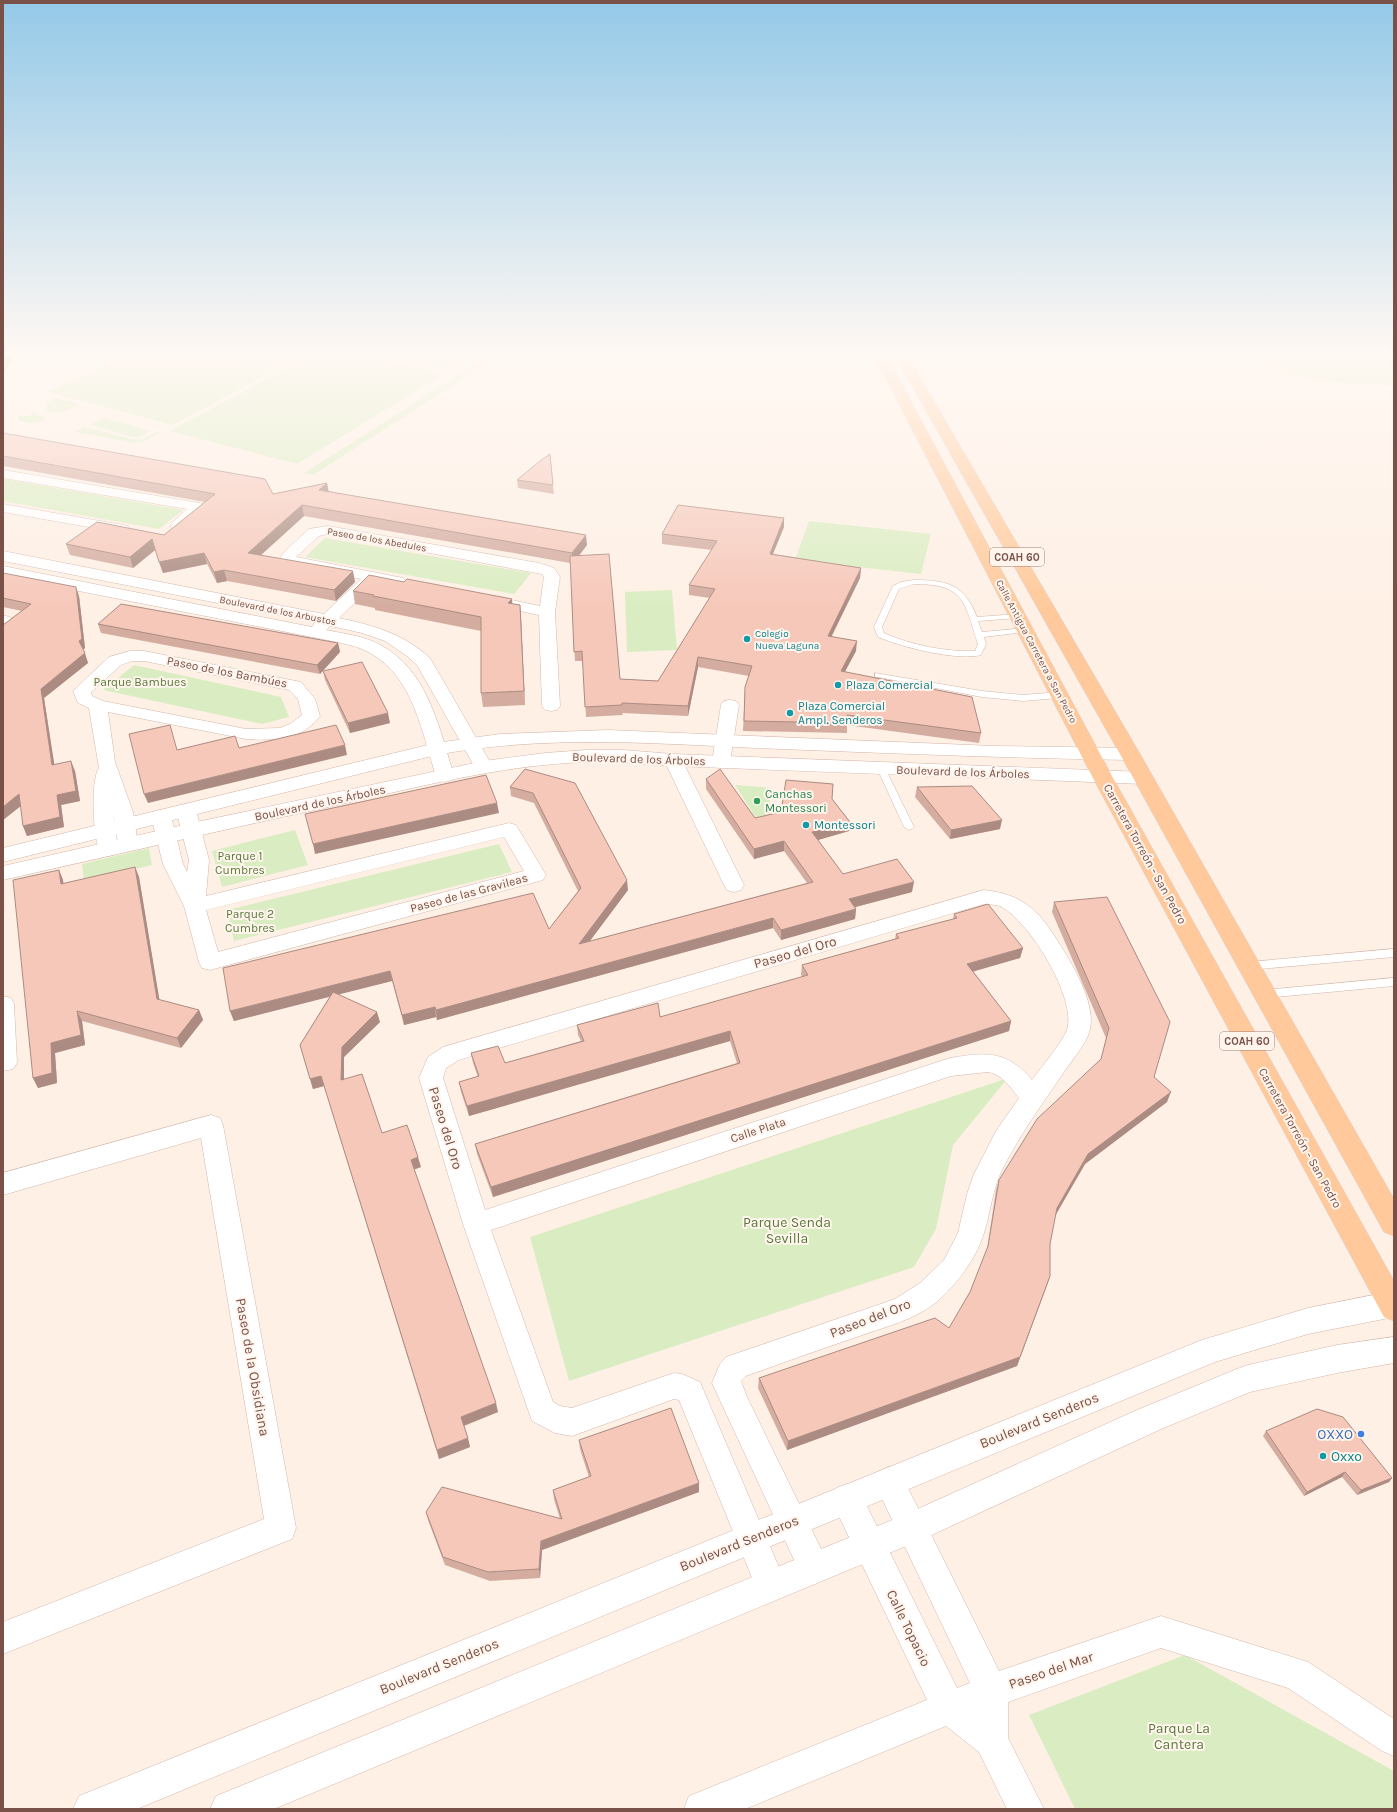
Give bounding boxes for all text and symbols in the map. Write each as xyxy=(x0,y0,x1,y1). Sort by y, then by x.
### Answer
street label: Paseo de los Abedules xyxy=(326,525,427,555)
road number: COAH 60 xyxy=(990,548,1044,566)
street label: Calle Antigua Carretera a San Pedro xyxy=(993,578,1079,725)
street label: Boulevard de los Arbustos xyxy=(218,594,337,628)
place label: Colegio Nueva Laguna xyxy=(755,628,819,652)
marker: Colegio Nueva Laguna xyxy=(742,634,752,644)
street label: Paseo de los Bambúes xyxy=(166,653,288,691)
park label: Parque Bambues xyxy=(93,675,187,689)
place label: Plaza Comercial xyxy=(846,678,933,692)
marker: Plaza Comercial xyxy=(833,680,843,690)
place label: Plaza Comercial Ampl. Senderos xyxy=(798,699,885,727)
marker: Plaza Comercial Ampl. Senderos xyxy=(785,708,795,718)
street label: Boulevard de los Árboles xyxy=(572,749,706,768)
street label: Boulevard de los Árboles xyxy=(896,762,1030,781)
street label: Boulevard de los Árboles xyxy=(253,781,387,824)
street label: Carretera Torreón - San Pedro xyxy=(1101,781,1189,927)
place label: Canchas Montessori xyxy=(765,787,827,815)
marker: Canchas Montessori xyxy=(752,796,762,806)
place label: Montessori xyxy=(814,818,876,832)
marker: Montessori xyxy=(801,820,811,830)
park label: Parque 1 Cumbres xyxy=(215,849,265,877)
street label: Paseo de las Gravileas xyxy=(409,871,529,915)
park label: Parque 2 Cumbres xyxy=(225,907,275,935)
street label: Paseo del Oro xyxy=(752,933,839,972)
road number: COAH 60 xyxy=(1220,1032,1274,1050)
street label: Carretera Torreón - San Pedro xyxy=(1256,1065,1344,1211)
street label: Paseo del Oro xyxy=(425,1085,466,1171)
street label: Calle Plata xyxy=(729,1114,787,1146)
park label: Parque Senda Sevilla xyxy=(743,1214,831,1247)
street label: Paseo del Oro xyxy=(827,1295,913,1342)
street label: Paseo de la Obsidiana xyxy=(232,1297,273,1437)
street label: Boulevard Senderos xyxy=(977,1389,1101,1452)
place label: OXXO xyxy=(1317,1426,1353,1443)
marker: OXXO xyxy=(1356,1429,1366,1439)
place label: Oxxo xyxy=(1331,1448,1362,1465)
marker: Oxxo xyxy=(1318,1451,1328,1461)
street label: Boulevard Senderos xyxy=(677,1512,801,1575)
street label: Calle Topacio xyxy=(883,1587,934,1669)
street label: Boulevard Senderos xyxy=(377,1635,501,1698)
street label: Paseo del Mar xyxy=(1007,1648,1097,1693)
park label: Parque La Cantera xyxy=(1148,1720,1210,1753)

